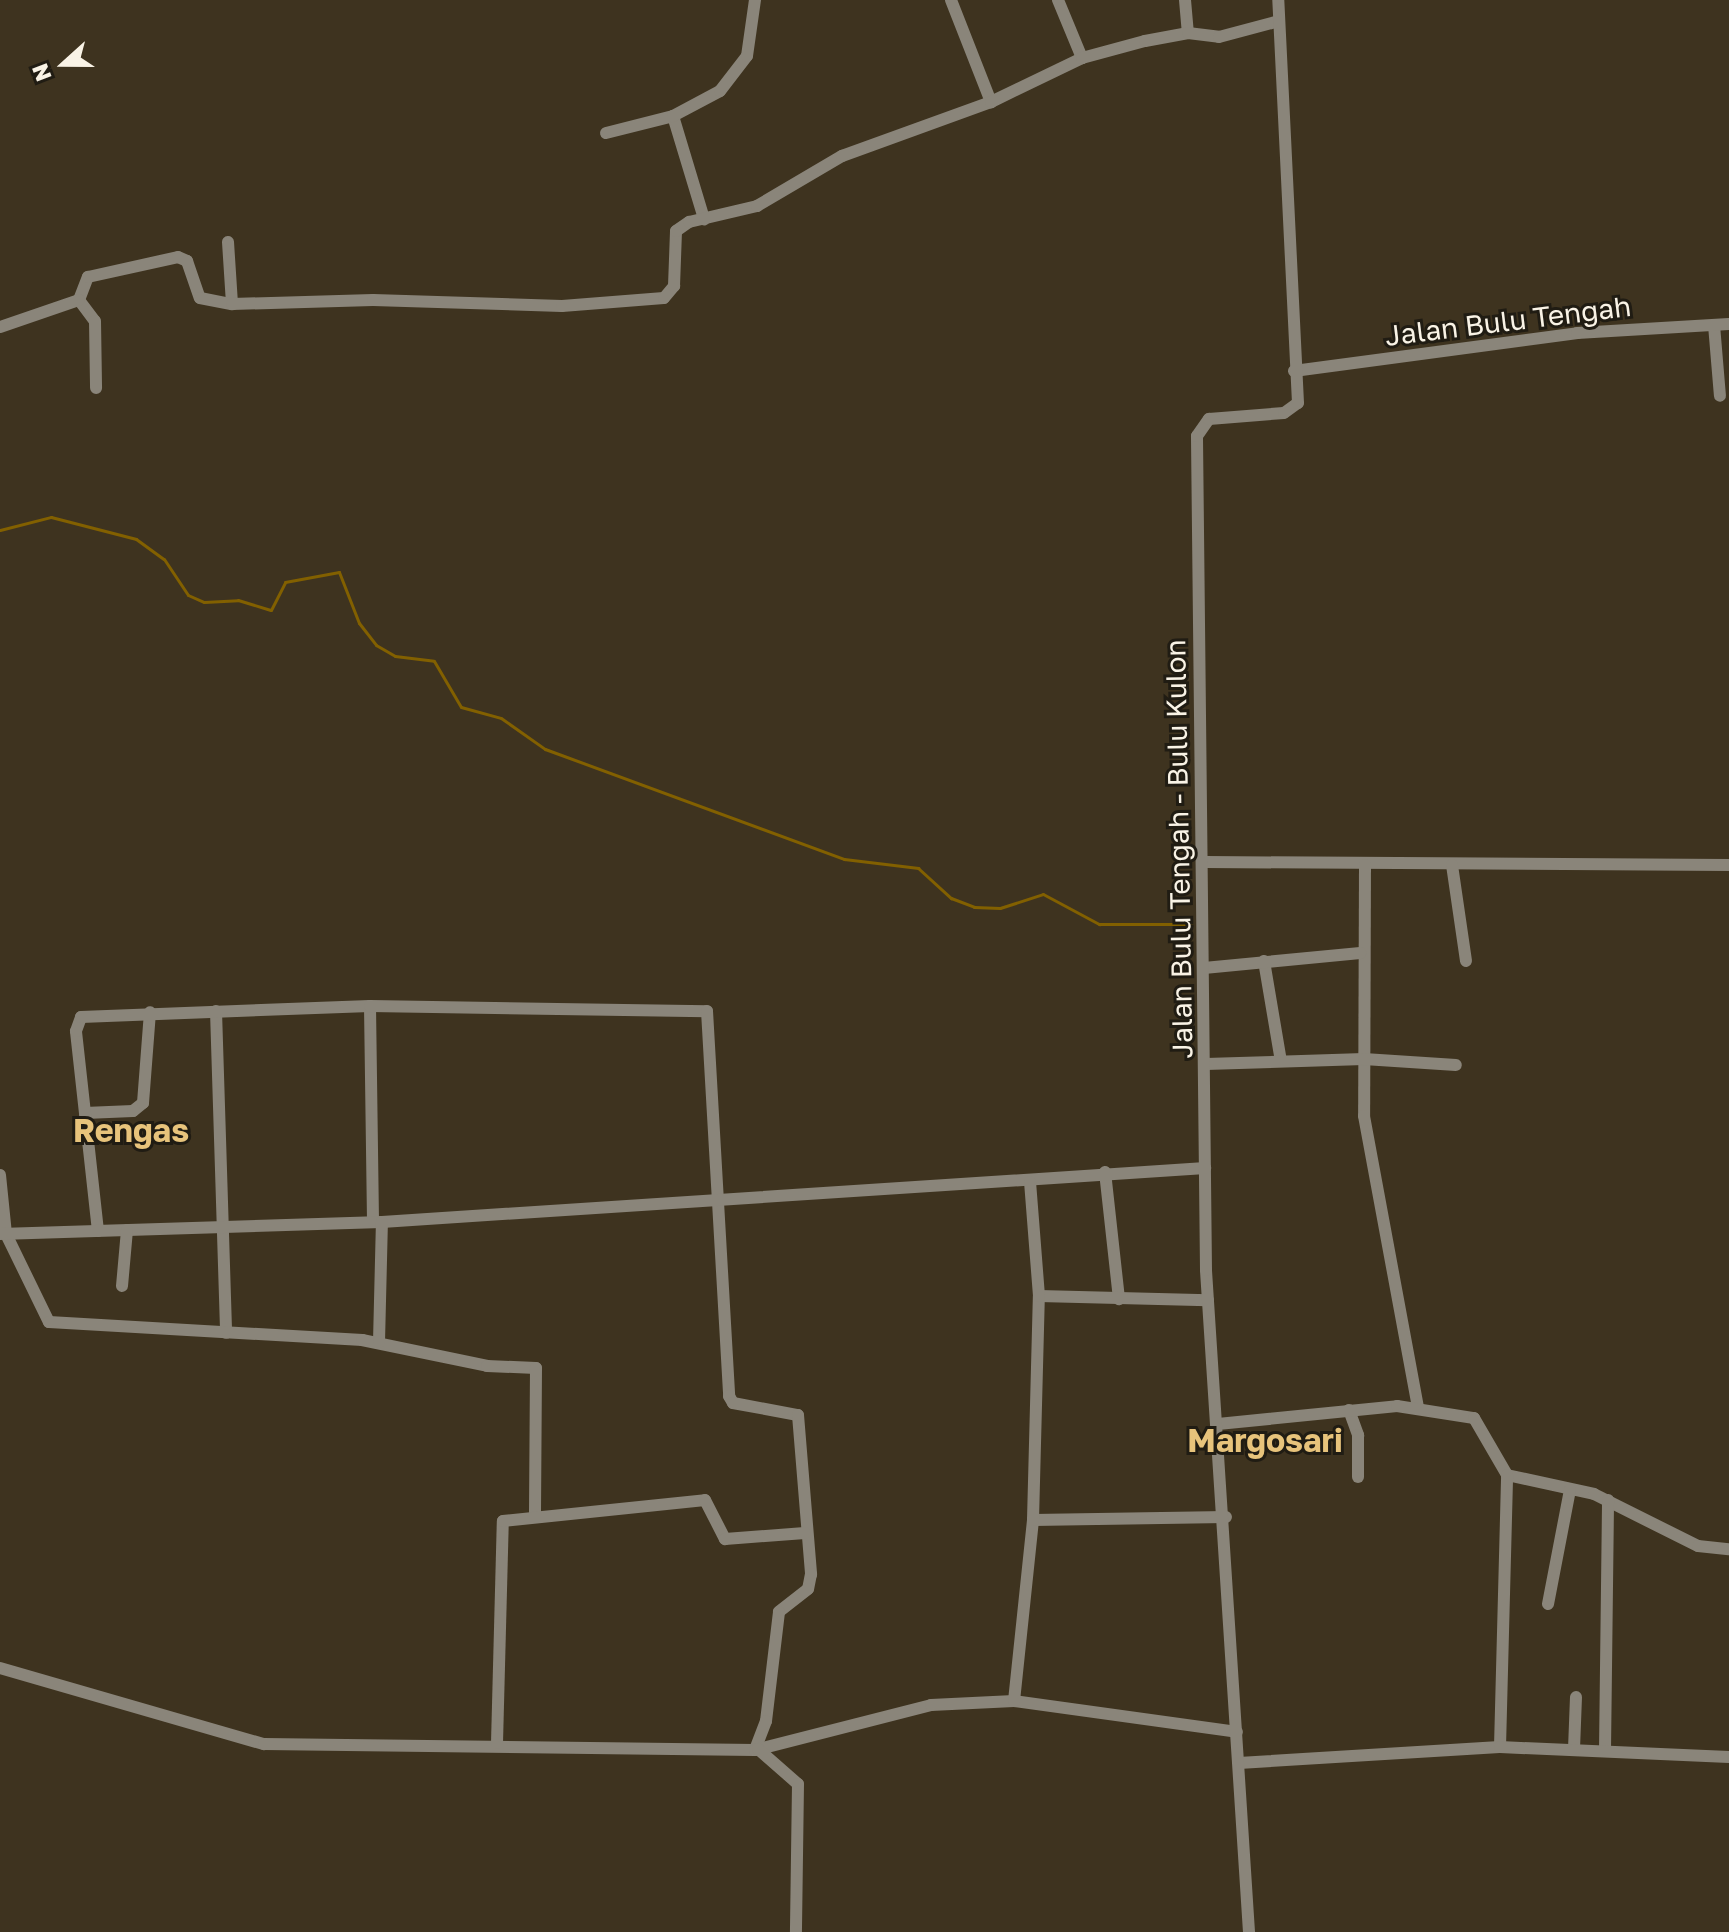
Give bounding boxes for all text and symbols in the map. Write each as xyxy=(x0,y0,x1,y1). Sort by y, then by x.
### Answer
north arrow xyxy=(24,24,104,104)
text: N xyxy=(26,60,57,85)
street label: Jalan Bulu Tengah xyxy=(1383,289,1633,353)
street label: Jalan Bulu Tengah - Bulu Kulon xyxy=(1159,639,1199,1059)
district label: Rengas xyxy=(73,1111,189,1149)
district label: Margosari xyxy=(1187,1421,1343,1459)

